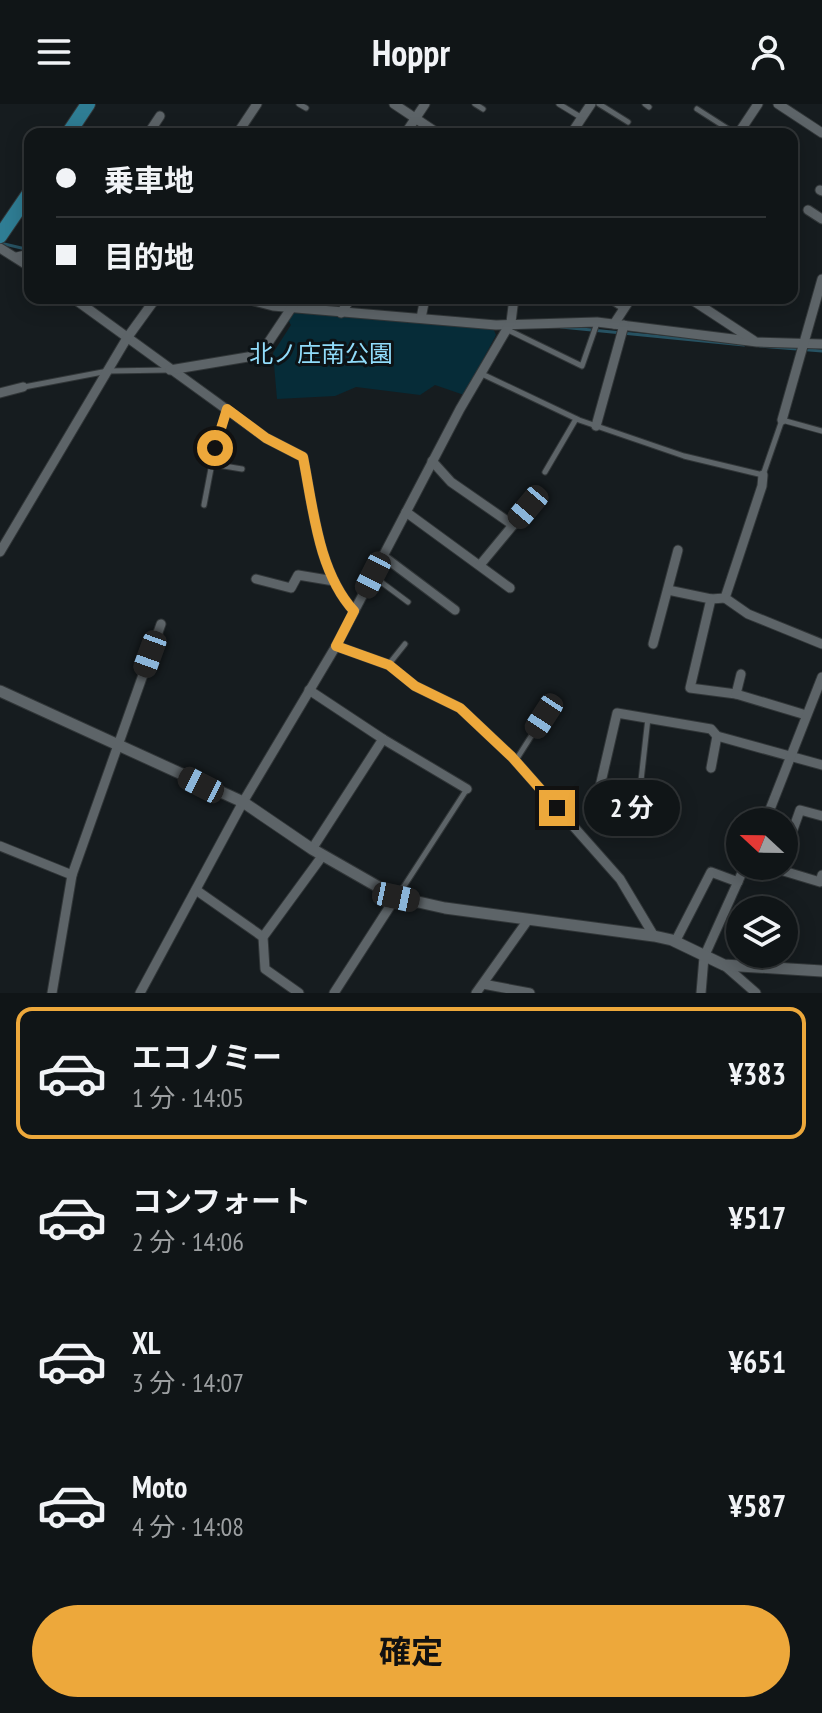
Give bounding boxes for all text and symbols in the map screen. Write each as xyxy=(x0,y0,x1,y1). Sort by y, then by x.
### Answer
text: Hoppr xyxy=(372,29,450,76)
icon: menu xyxy=(32,30,76,74)
icon: person xyxy=(746,30,790,74)
text: 乗車地 xyxy=(104,160,194,199)
text: 目的地 xyxy=(104,237,194,276)
park label: 北ノ庄南公園 xyxy=(249,338,393,369)
route start xyxy=(197,430,233,466)
car xyxy=(503,481,553,533)
car xyxy=(351,548,395,602)
car xyxy=(131,627,169,681)
car xyxy=(521,689,567,743)
car xyxy=(174,763,228,807)
callout: 2 分 xyxy=(585,780,681,836)
route end xyxy=(539,790,575,826)
text: 2 分 xyxy=(610,791,654,824)
north arrow xyxy=(726,808,798,880)
map controls xyxy=(726,808,798,968)
car xyxy=(370,880,422,914)
button: layers xyxy=(726,896,798,968)
icon: car xyxy=(36,1037,108,1109)
text: エコノミー xyxy=(132,1037,282,1076)
text: ¥383 xyxy=(729,1054,786,1093)
text: 1 分 · 14:05 xyxy=(132,1081,244,1114)
icon: car xyxy=(36,1181,108,1253)
text: コンフォート xyxy=(132,1181,311,1220)
text: ¥517 xyxy=(729,1198,786,1237)
text: 2 分 · 14:06 xyxy=(132,1225,244,1258)
text: XL xyxy=(132,1323,161,1362)
icon: car xyxy=(36,1325,108,1397)
text: ¥651 xyxy=(729,1342,786,1381)
text: 3 分 · 14:07 xyxy=(132,1366,244,1399)
text: Moto xyxy=(132,1467,187,1506)
icon: car xyxy=(36,1469,108,1541)
text: ¥587 xyxy=(729,1486,786,1525)
text: 4 分 · 14:08 xyxy=(132,1510,244,1543)
button: 確定 xyxy=(32,1605,790,1697)

